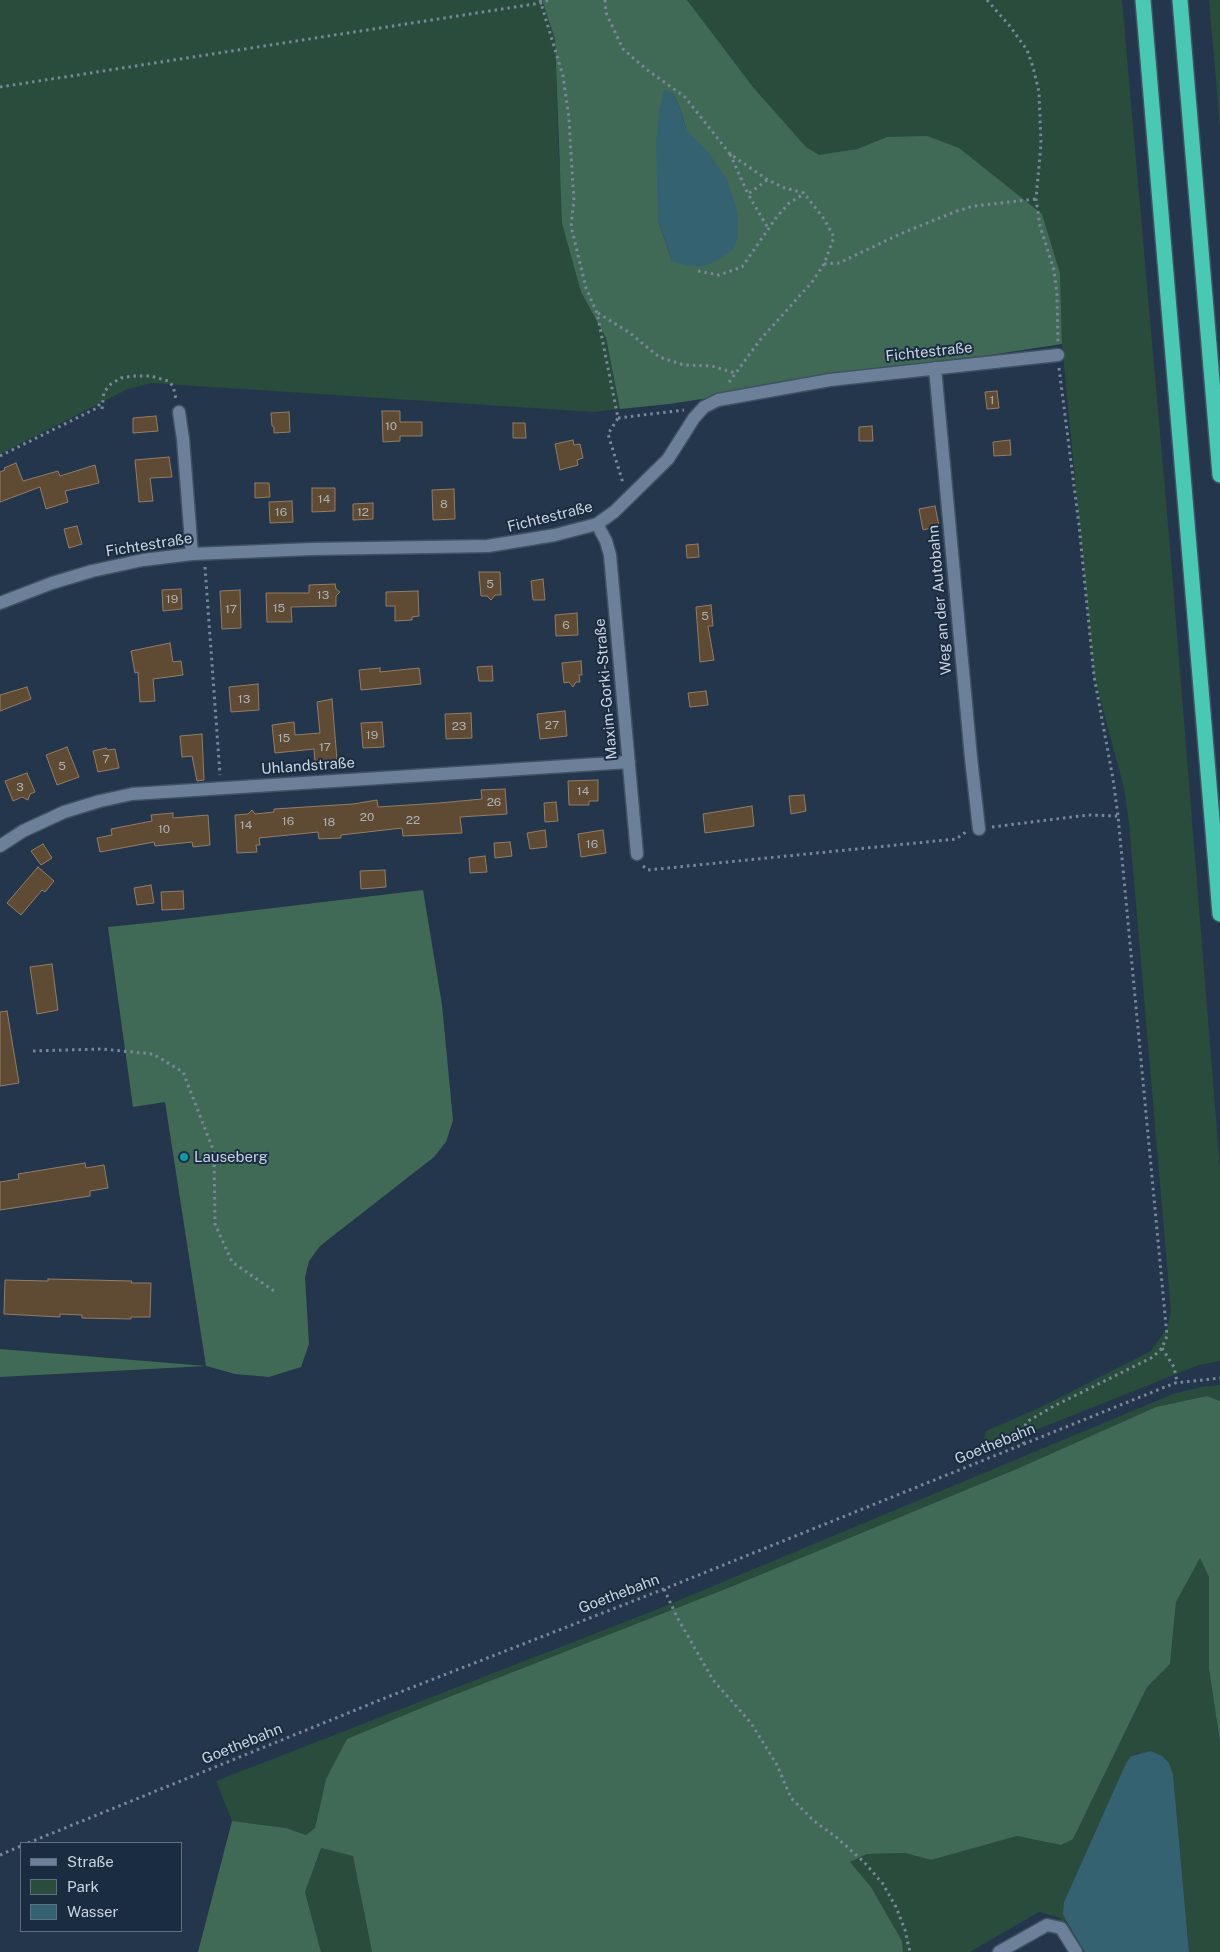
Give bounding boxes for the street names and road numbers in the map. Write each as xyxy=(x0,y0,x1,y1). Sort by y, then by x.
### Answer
street label: Fichtestraße xyxy=(885,338,973,366)
street label: Fichtestraße xyxy=(505,498,595,536)
street label: Weg an der Autobahn xyxy=(924,524,956,676)
street label: Fichtestraße xyxy=(104,529,194,561)
street label: Maxim-Gorki-Straße xyxy=(591,618,621,760)
street label: Uhlandstraße xyxy=(260,754,356,778)
street label: Goethebahn xyxy=(952,1420,1038,1468)
street label: Goethebahn xyxy=(576,1570,662,1618)
street label: Goethebahn xyxy=(199,1720,285,1768)

